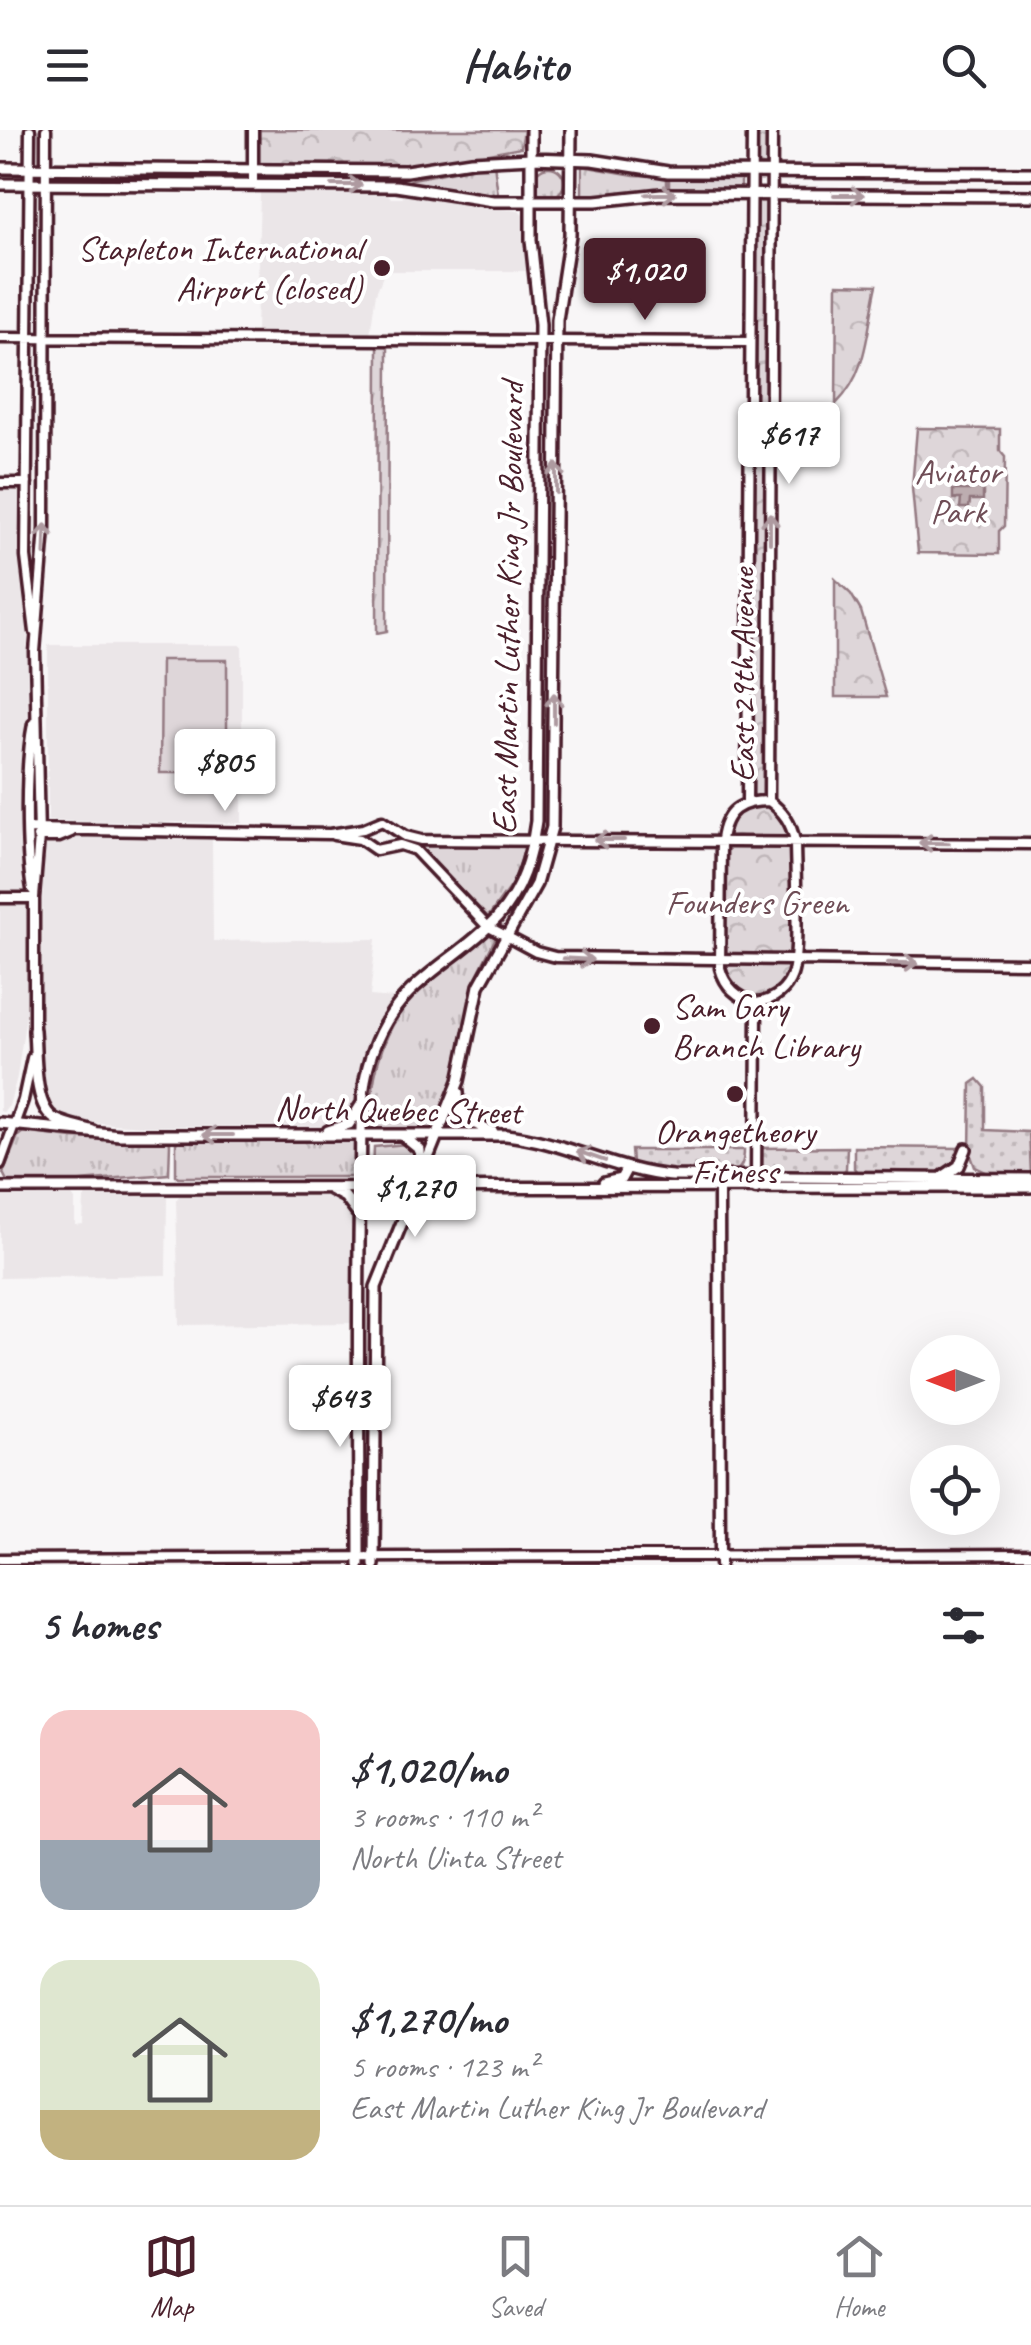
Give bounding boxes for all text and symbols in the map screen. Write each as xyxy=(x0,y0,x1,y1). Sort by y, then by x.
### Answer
text: Habito xyxy=(463,37,568,94)
icon: menu xyxy=(40,38,95,93)
icon: search xyxy=(936,38,991,93)
one-way arrow xyxy=(330,176,362,194)
one-way arrow xyxy=(645,185,677,204)
one-way arrow xyxy=(832,185,864,204)
place label: Stapleton International Airport (closed) xyxy=(77,226,368,311)
pin: $1,020 xyxy=(564,238,726,323)
text: $1,020 xyxy=(606,250,684,291)
marker: Stapleton International Airport (closed) xyxy=(371,257,393,279)
street label: East Martin Luther King Jr Boulevard xyxy=(482,376,535,835)
pin: $617 xyxy=(730,402,848,487)
text: $617 xyxy=(760,414,818,455)
park label: Aviator Park xyxy=(915,449,1004,534)
one-way arrow xyxy=(546,462,566,494)
one-way arrow xyxy=(760,513,780,546)
one-way arrow xyxy=(35,524,54,556)
street label: East 29th Avenue xyxy=(720,565,765,782)
one-way arrow xyxy=(544,692,564,724)
pin: $805 xyxy=(166,729,284,814)
text: $805 xyxy=(196,741,254,782)
one-way arrow xyxy=(593,830,626,850)
one-way arrow xyxy=(918,833,950,852)
park label: Founders Green xyxy=(666,880,851,925)
one-way arrow xyxy=(561,950,593,969)
one-way arrow xyxy=(886,953,918,972)
place label: Sam Gary Branch Library xyxy=(672,984,862,1069)
marker: Sam Gary Branch Library xyxy=(641,1015,663,1037)
marker: Orangetheory Fitness xyxy=(724,1083,746,1105)
street label: North Quebec Street xyxy=(275,1085,525,1135)
place label: Orangetheory Fitness xyxy=(655,1109,818,1194)
one-way arrow xyxy=(203,1126,236,1144)
one-way arrow xyxy=(576,1146,608,1164)
pin: $1,270 xyxy=(334,1155,496,1240)
text: $1,270 xyxy=(376,1167,454,1208)
north arrow xyxy=(910,1335,1000,1425)
map controls xyxy=(910,1335,1000,1535)
pin: $643 xyxy=(281,1365,399,1450)
text: $643 xyxy=(311,1377,369,1418)
button: locate xyxy=(910,1445,1000,1535)
icon: filters xyxy=(936,1598,991,1653)
text: 5 homes xyxy=(40,1599,158,1652)
text: $1,020/mo xyxy=(350,1743,507,1796)
icon: home xyxy=(120,1750,240,1870)
text: 3 rooms · 110 m² xyxy=(350,1796,537,1837)
text: North Uinta Street xyxy=(350,1837,561,1878)
text: $1,270/mo xyxy=(350,1993,506,2046)
icon: home xyxy=(120,2000,240,2120)
text: 5 rooms · 123 m² xyxy=(350,2046,537,2087)
text: East Martin Luther King Jr Boulevard xyxy=(350,2087,764,2128)
tab: Map xyxy=(144,2229,199,2324)
tab: Saved xyxy=(488,2229,543,2324)
tab: Home xyxy=(832,2229,887,2324)

